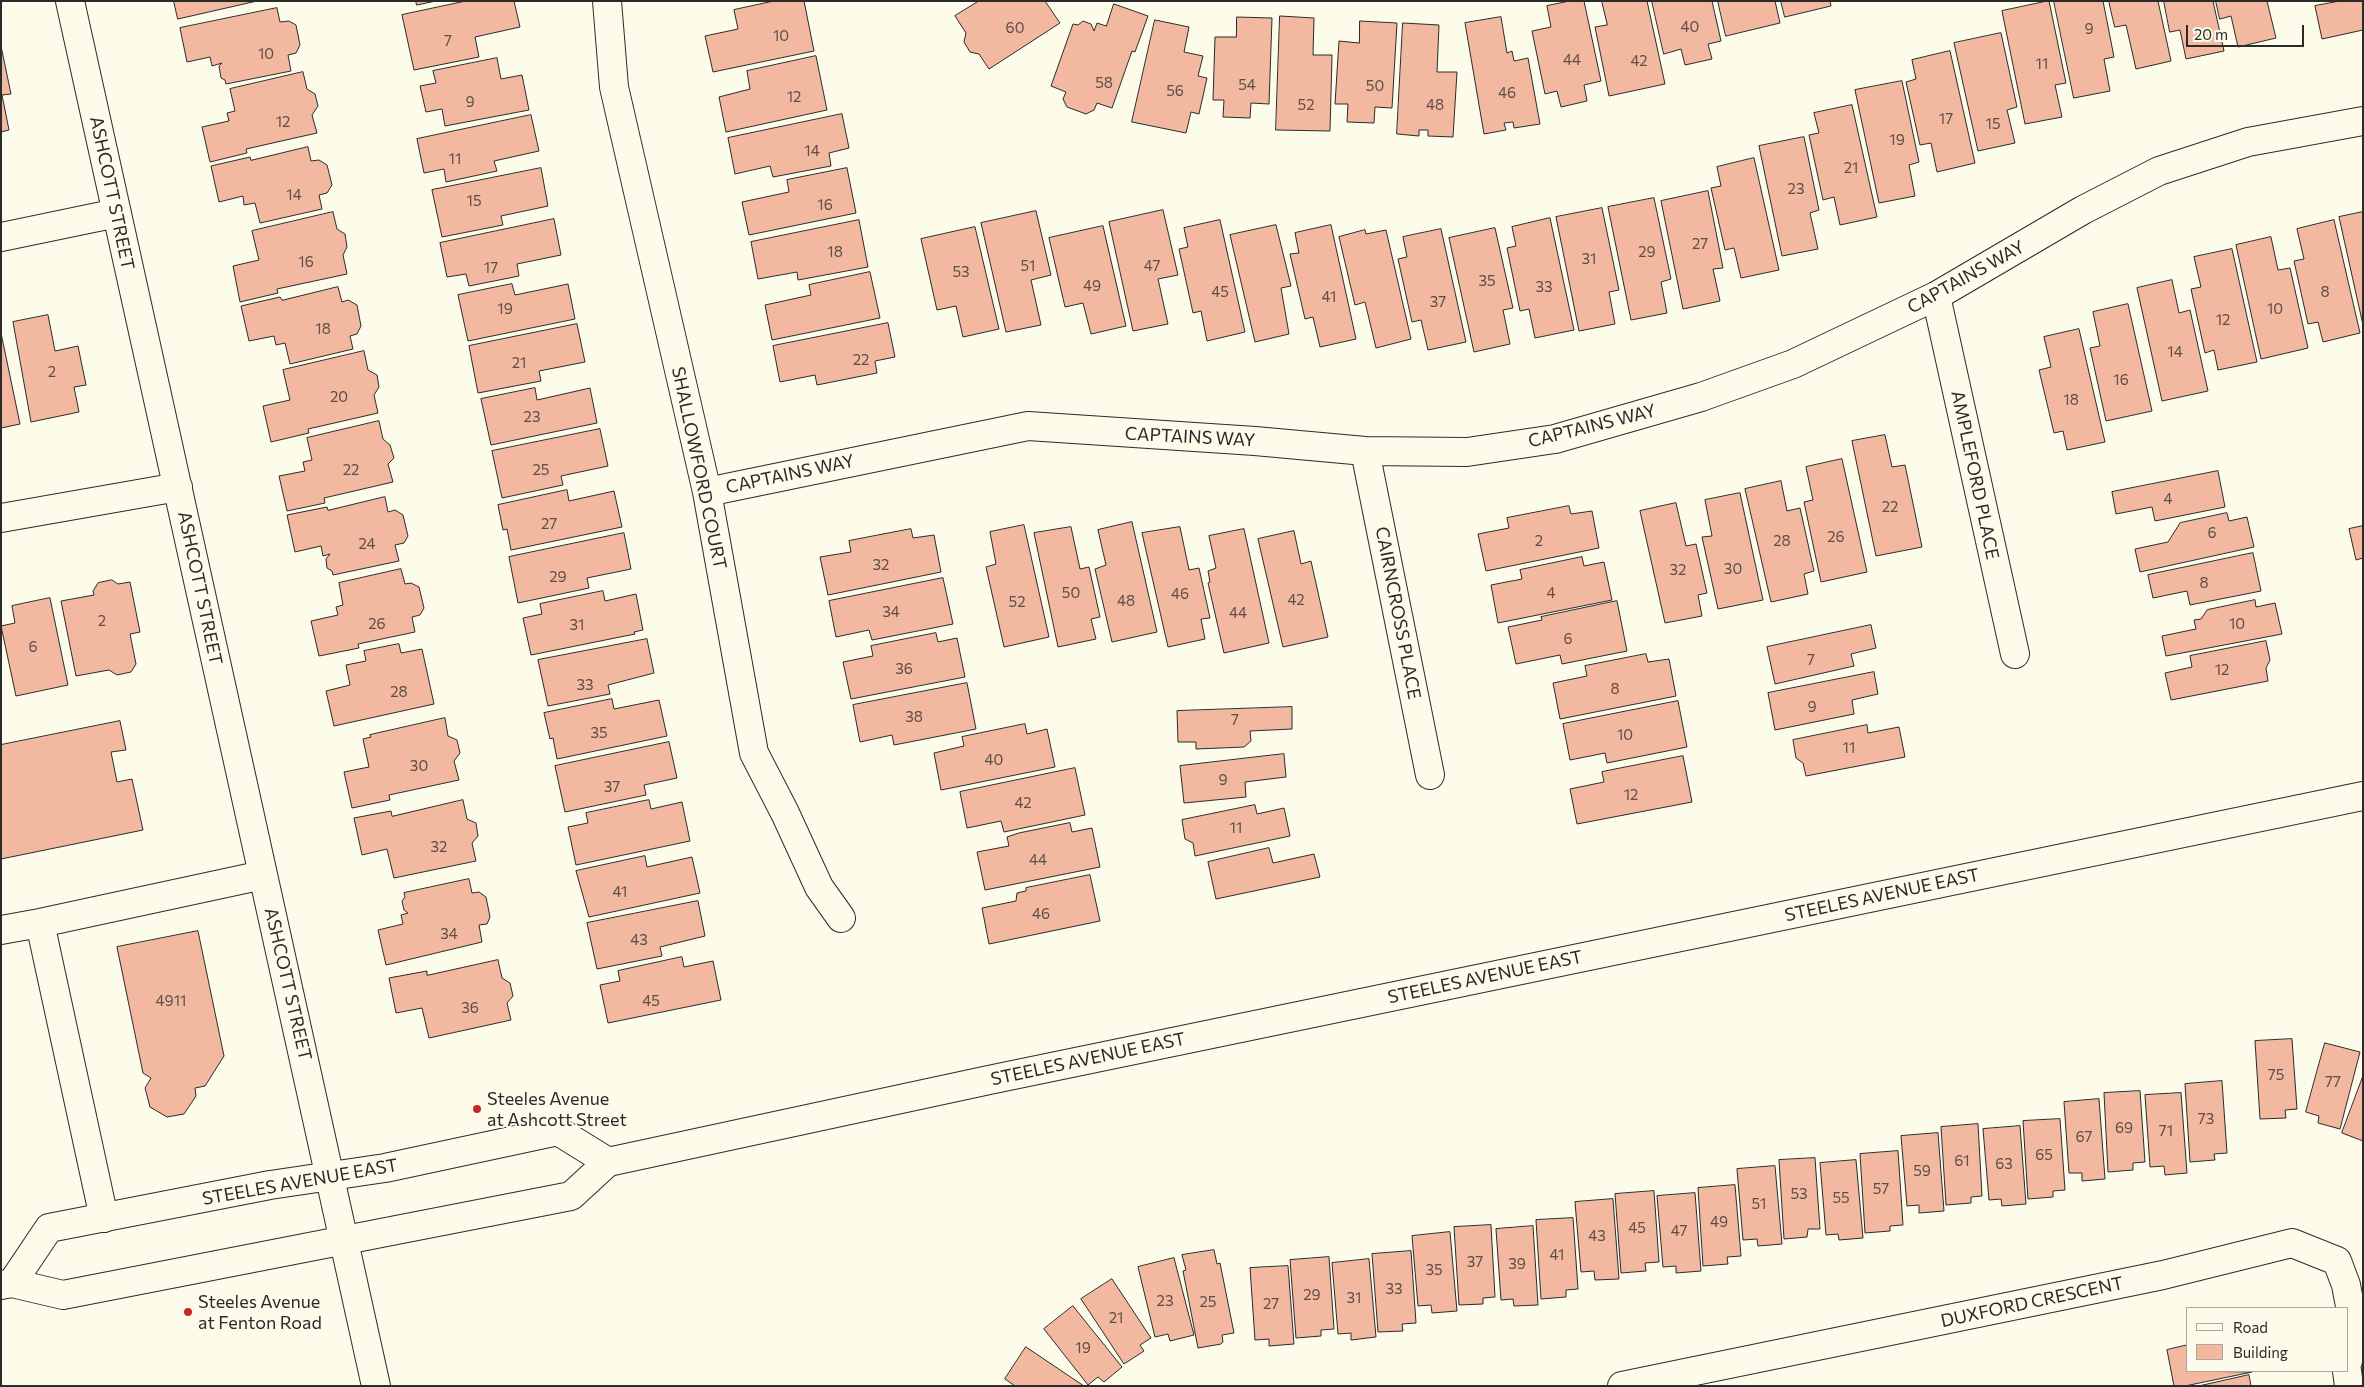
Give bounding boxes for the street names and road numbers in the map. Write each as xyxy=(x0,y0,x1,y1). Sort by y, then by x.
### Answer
street label: ASHCOTT STREET xyxy=(85,114,139,272)
street label: CAPTAINS WAY xyxy=(1904,236,2028,318)
street label: SHALLOWFORD COURT xyxy=(667,365,731,571)
street label: AMPLEFORD PLACE xyxy=(1947,389,2003,561)
street label: CAPTAINS WAY xyxy=(1526,400,1658,452)
street label: CAPTAINS WAY xyxy=(1124,423,1256,451)
street label: CAPTAINS WAY xyxy=(724,450,856,498)
street label: ASHCOTT STREET xyxy=(173,509,227,667)
street label: CAIRNCROSS PLACE xyxy=(1371,525,1425,701)
street label: STEELES AVENUE EAST xyxy=(1783,864,1981,926)
street label: ASHCOTT STREET xyxy=(260,905,316,1063)
street label: STEELES AVENUE EAST xyxy=(1386,946,1584,1008)
street label: STEELES AVENUE EAST xyxy=(989,1028,1187,1090)
street label: STEELES AVENUE EAST xyxy=(201,1154,399,1210)
street label: DUXFORD CRESCENT xyxy=(1939,1272,2125,1332)

